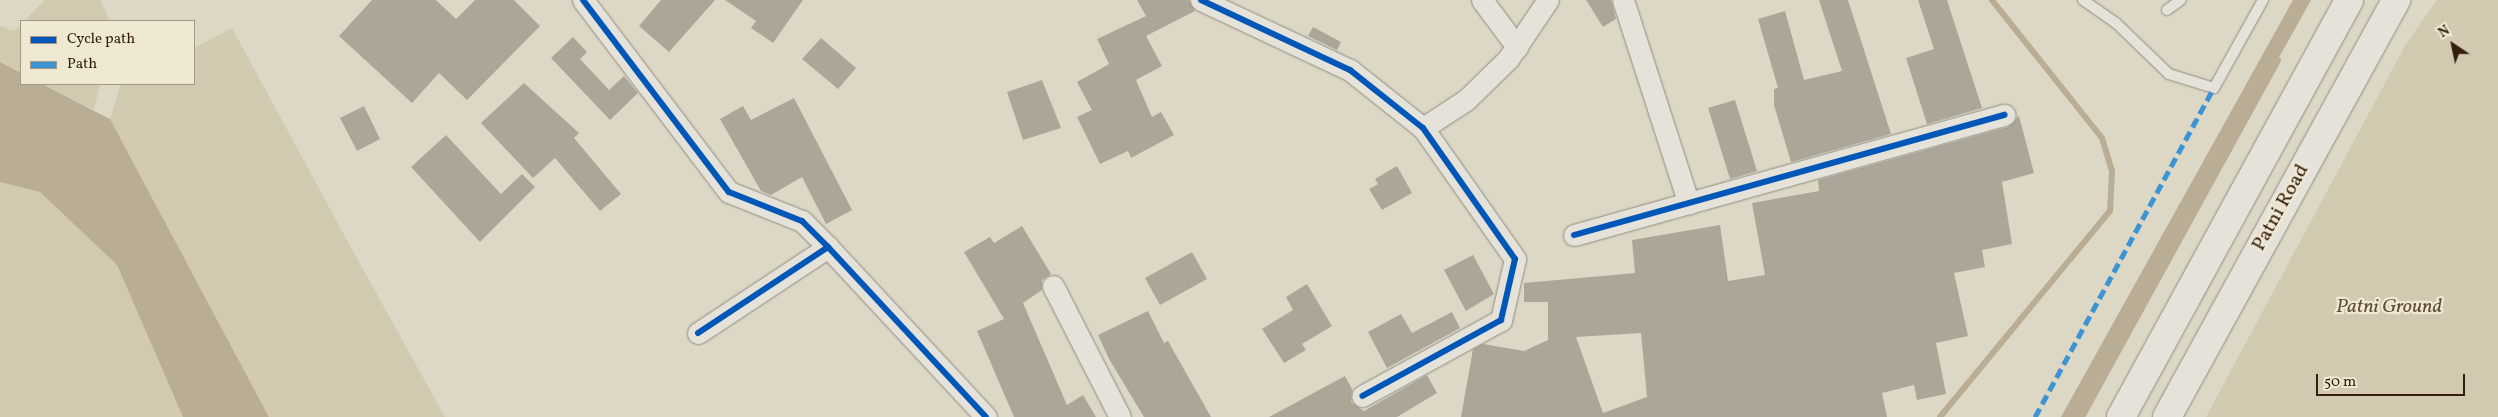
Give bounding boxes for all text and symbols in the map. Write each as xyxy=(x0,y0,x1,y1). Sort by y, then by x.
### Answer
legend xyxy=(20,20,195,85)
north arrow xyxy=(2428,20,2478,70)
text: N xyxy=(2435,21,2454,43)
text: Cycle path xyxy=(67,29,135,50)
text: Path xyxy=(67,54,97,75)
street label: Patni Road xyxy=(2247,160,2315,256)
park label: Patni Ground xyxy=(2336,295,2442,319)
scale bar xyxy=(2318,364,2467,396)
text: 50 m xyxy=(2324,372,2356,393)

